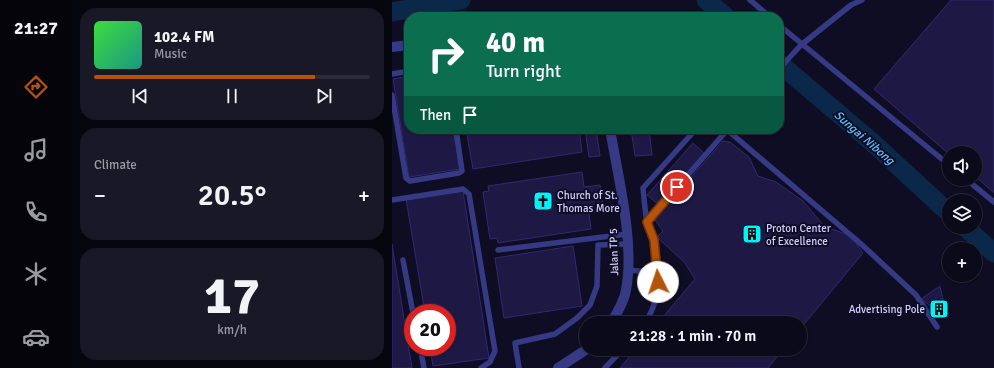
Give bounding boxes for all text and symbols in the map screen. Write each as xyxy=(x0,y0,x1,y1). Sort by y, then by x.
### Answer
text: 21:27 xyxy=(14,17,58,39)
text: 40 m xyxy=(486,26,545,60)
text: 102.4 FM xyxy=(154,28,215,46)
icon: right xyxy=(420,28,472,80)
text: Music xyxy=(154,46,187,62)
text: Turn right xyxy=(486,60,561,82)
icon: directions xyxy=(22,73,50,101)
icon: previous xyxy=(129,85,151,107)
icon: pause xyxy=(221,85,243,107)
icon: next xyxy=(313,85,335,107)
icon: arrive xyxy=(459,104,481,126)
text: Then xyxy=(420,106,451,124)
water label: Sungai Nibong xyxy=(831,108,898,169)
icon: music xyxy=(22,136,50,164)
map controls xyxy=(942,146,982,282)
button: sound xyxy=(942,146,982,186)
text: Climate xyxy=(94,157,137,173)
pin xyxy=(660,170,694,204)
icon: arrive xyxy=(666,176,688,198)
text: 20.5° xyxy=(198,177,266,214)
text: − xyxy=(94,182,106,209)
text: + xyxy=(358,182,370,209)
place label: Church of St. Thomas More xyxy=(557,189,620,215)
church icon: Church of St. Thomas More xyxy=(532,190,554,212)
button: layers xyxy=(942,194,982,234)
icon: phone xyxy=(22,198,50,226)
place label: Proton Center of Excellence xyxy=(766,222,831,248)
building icon: Proton Center of Excellence xyxy=(741,223,763,245)
street label: Jalan TP 5 xyxy=(607,228,621,276)
button: + xyxy=(942,242,982,282)
icon: climate xyxy=(22,260,50,288)
position arrow xyxy=(637,261,679,303)
text: 17 xyxy=(204,264,260,328)
building icon: Advertising Pole xyxy=(928,298,950,320)
place label: Advertising Pole xyxy=(849,303,925,316)
speed limit sign: 20 xyxy=(404,304,456,356)
text: km/h xyxy=(217,322,247,338)
icon: car xyxy=(22,323,50,351)
text: 21:28 · 1 min · 70 m xyxy=(630,327,756,345)

